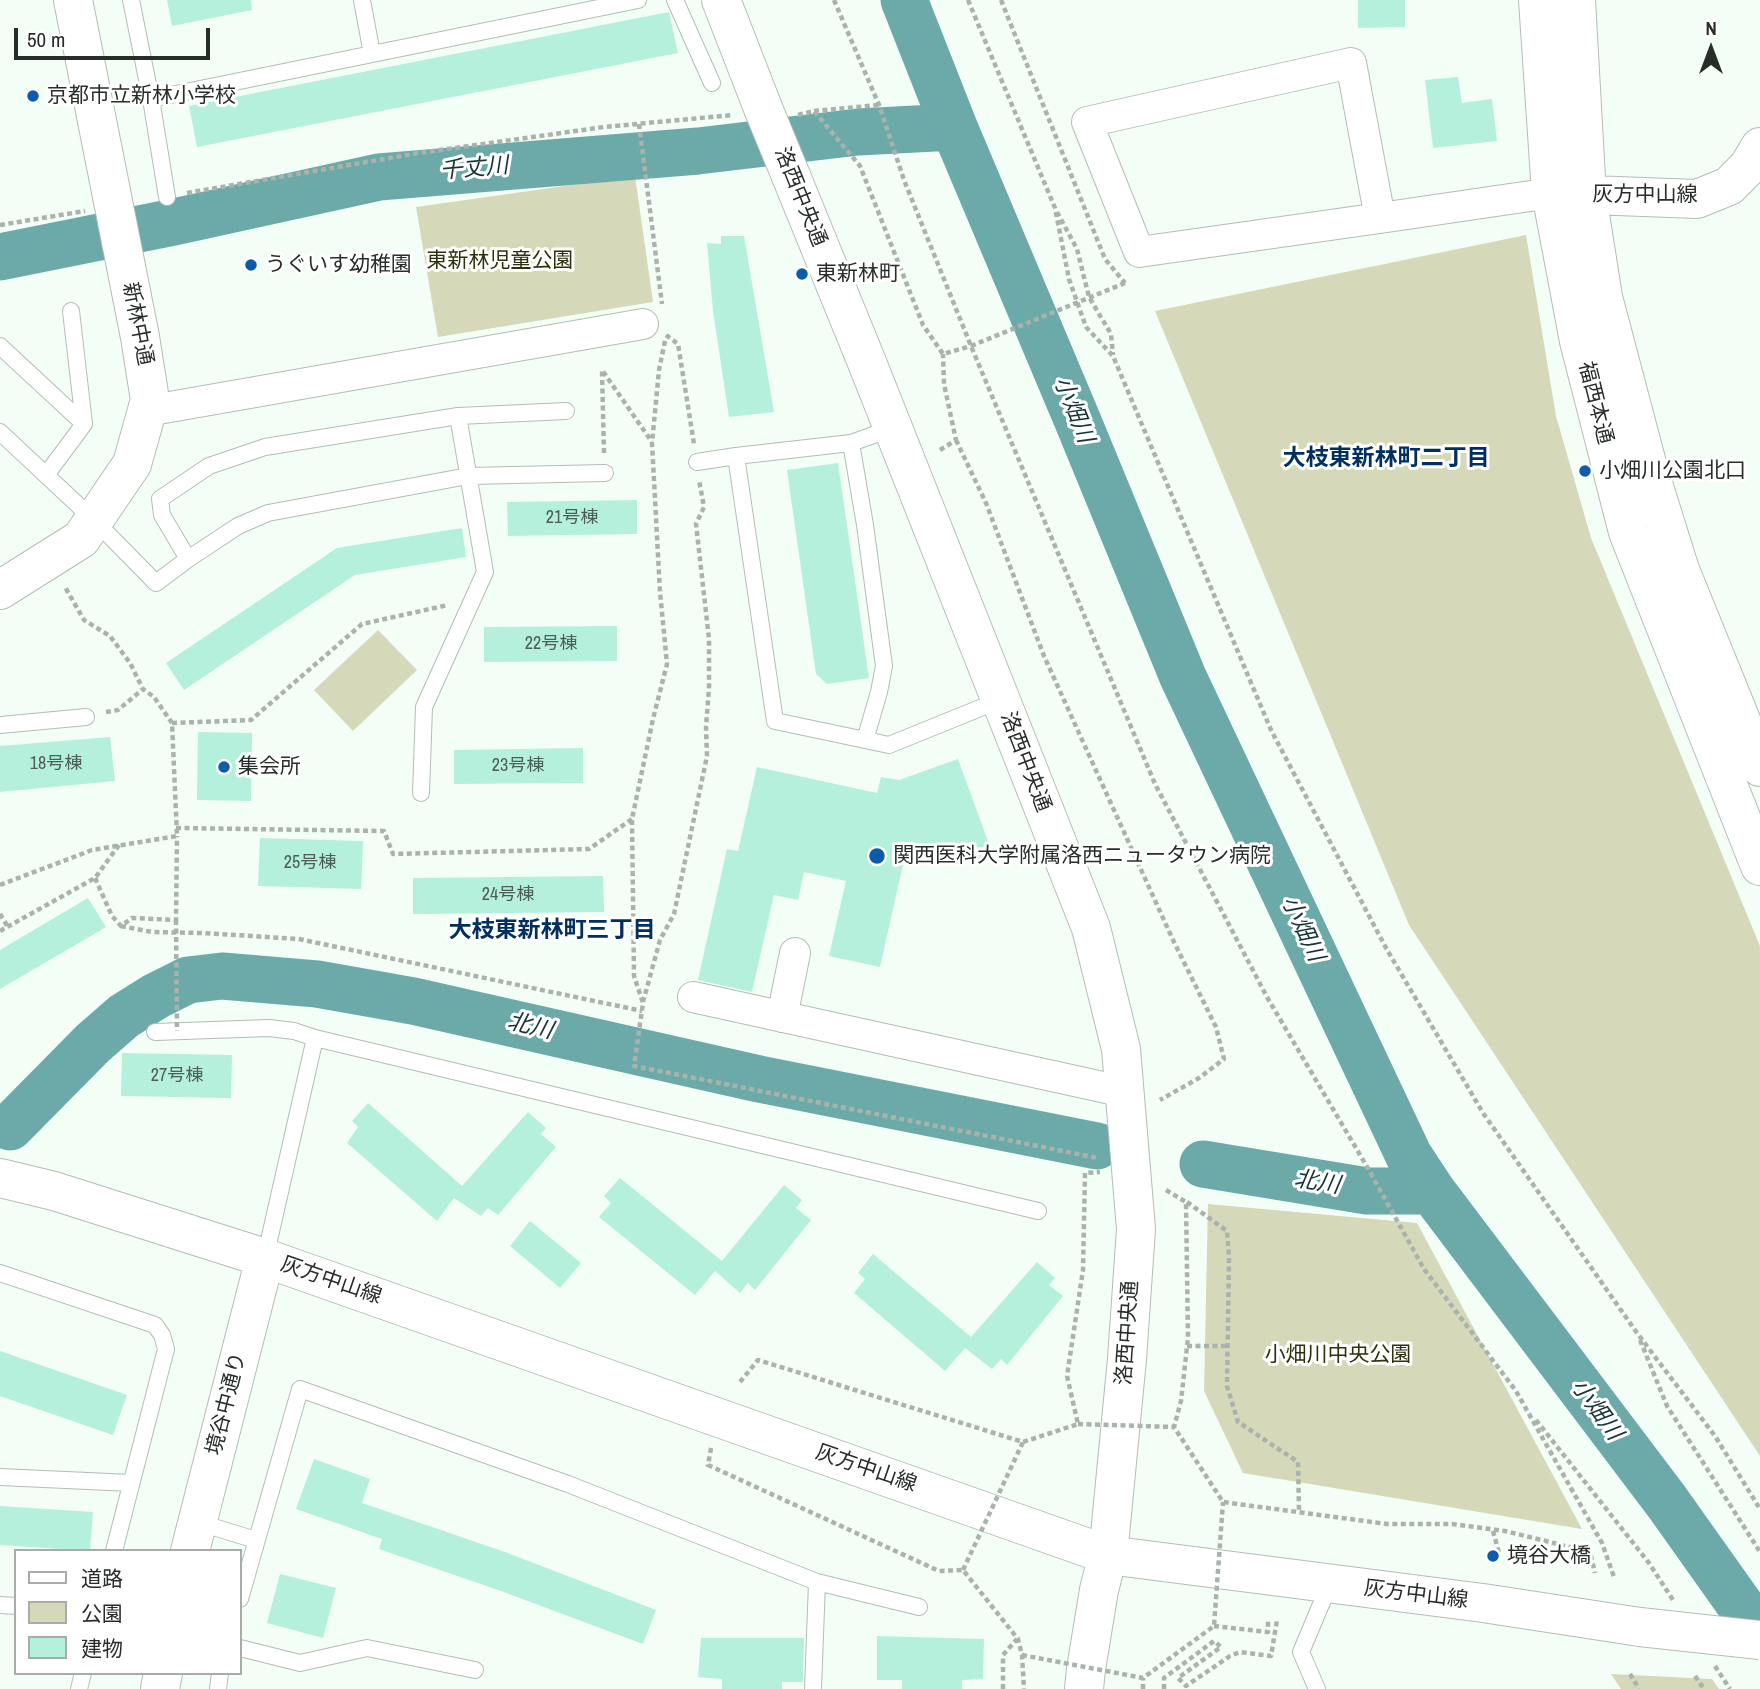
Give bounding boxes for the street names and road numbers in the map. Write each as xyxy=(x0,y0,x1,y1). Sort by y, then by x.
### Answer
street label: 洛西中央通 xyxy=(769,144,831,250)
street label: 灰方中山線 xyxy=(1593,182,1697,208)
street label: 新林中通 xyxy=(117,280,157,368)
street label: 福西本通 xyxy=(1573,359,1617,447)
street label: 洛西中央通 xyxy=(994,708,1056,816)
street label: 灰方中山線 xyxy=(277,1252,385,1310)
street label: 洛西中央通 xyxy=(1112,1280,1144,1386)
street label: 境谷中通り xyxy=(202,1350,252,1458)
street label: 灰方中山線 xyxy=(812,1440,920,1498)
street label: 灰方中山線 xyxy=(1362,1576,1470,1614)

